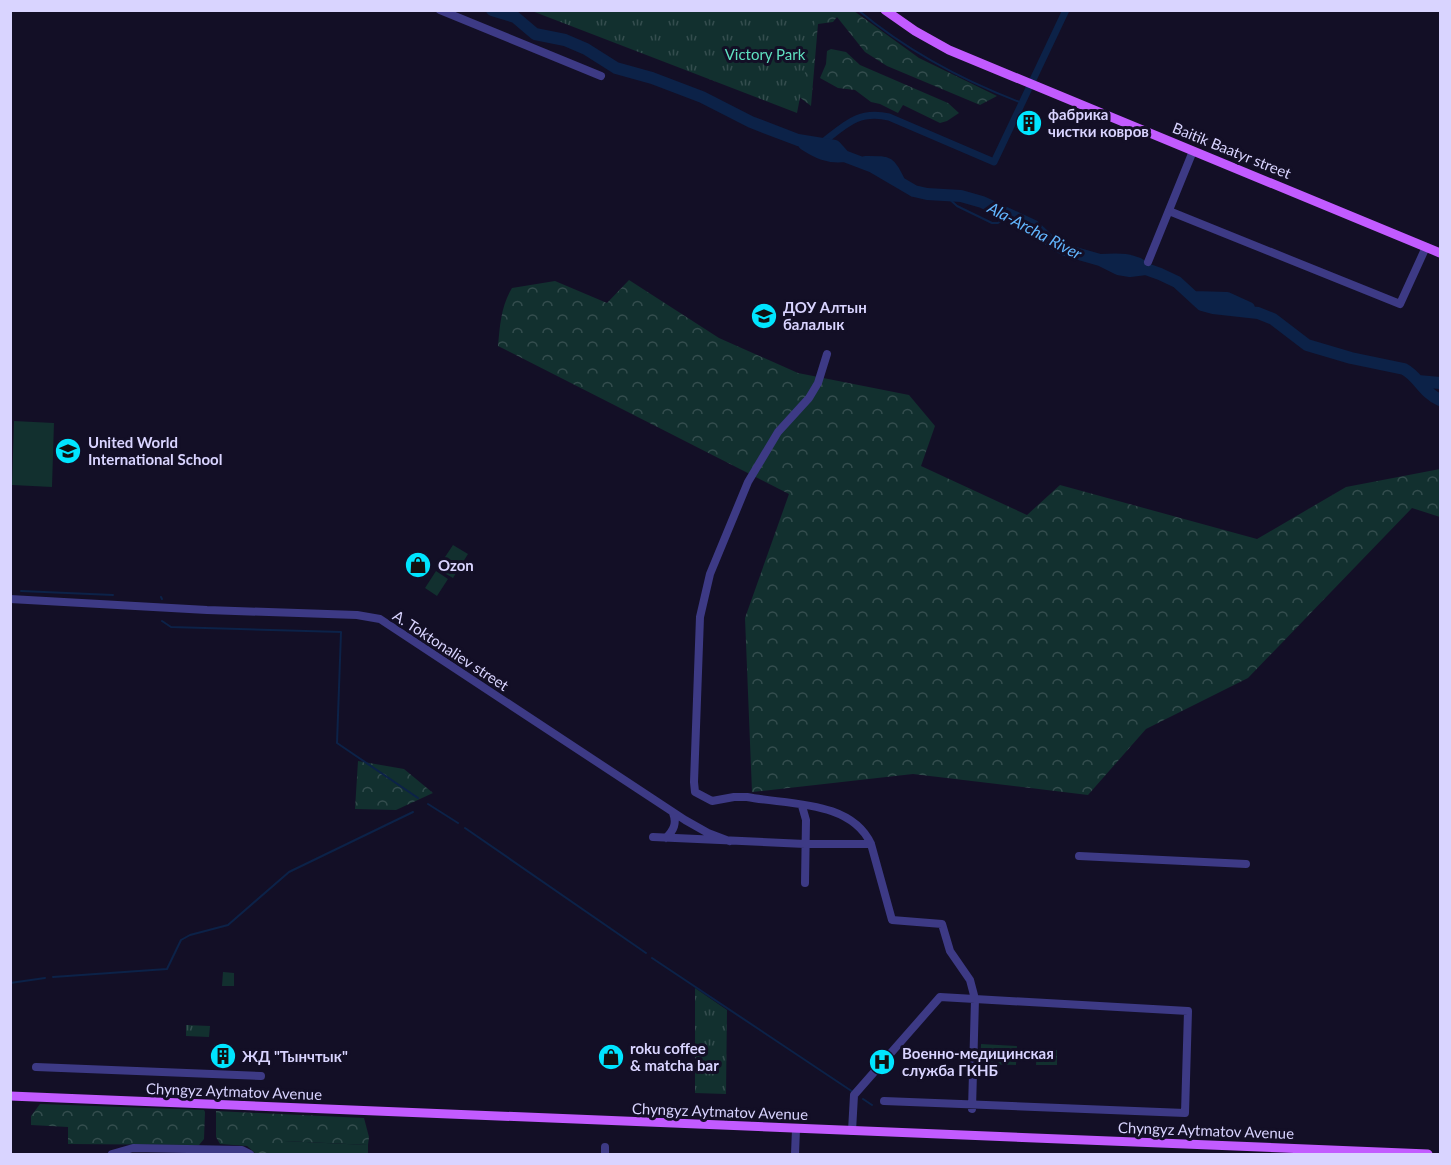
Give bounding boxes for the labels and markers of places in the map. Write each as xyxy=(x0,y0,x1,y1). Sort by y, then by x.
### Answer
place label: фабрика чистки ковров xyxy=(1048,105,1149,140)
building icon: фабрика чистки ковров xyxy=(1014,108,1044,138)
place label: ДОУ Алтын балалык xyxy=(783,298,867,333)
school or university icon: ДОУ Алтын балалык xyxy=(749,301,779,331)
place label: United World International School xyxy=(88,433,222,468)
school or university icon: United World International School xyxy=(53,436,83,466)
shop icon: Ozon xyxy=(403,550,433,580)
place label: Ozon xyxy=(438,556,474,574)
place label: roku coffee & matcha bar xyxy=(630,1039,719,1074)
building icon: ЖД "Тынчтык" xyxy=(208,1041,238,1071)
shop icon: roku coffee & matcha bar xyxy=(596,1042,626,1072)
place label: Военно-медицинская служба ГКНБ xyxy=(902,1044,1054,1079)
place label: ЖД "Тынчтык" xyxy=(242,1047,348,1065)
hospital icon: Военно-медицинская служба ГКНБ xyxy=(867,1047,897,1077)

